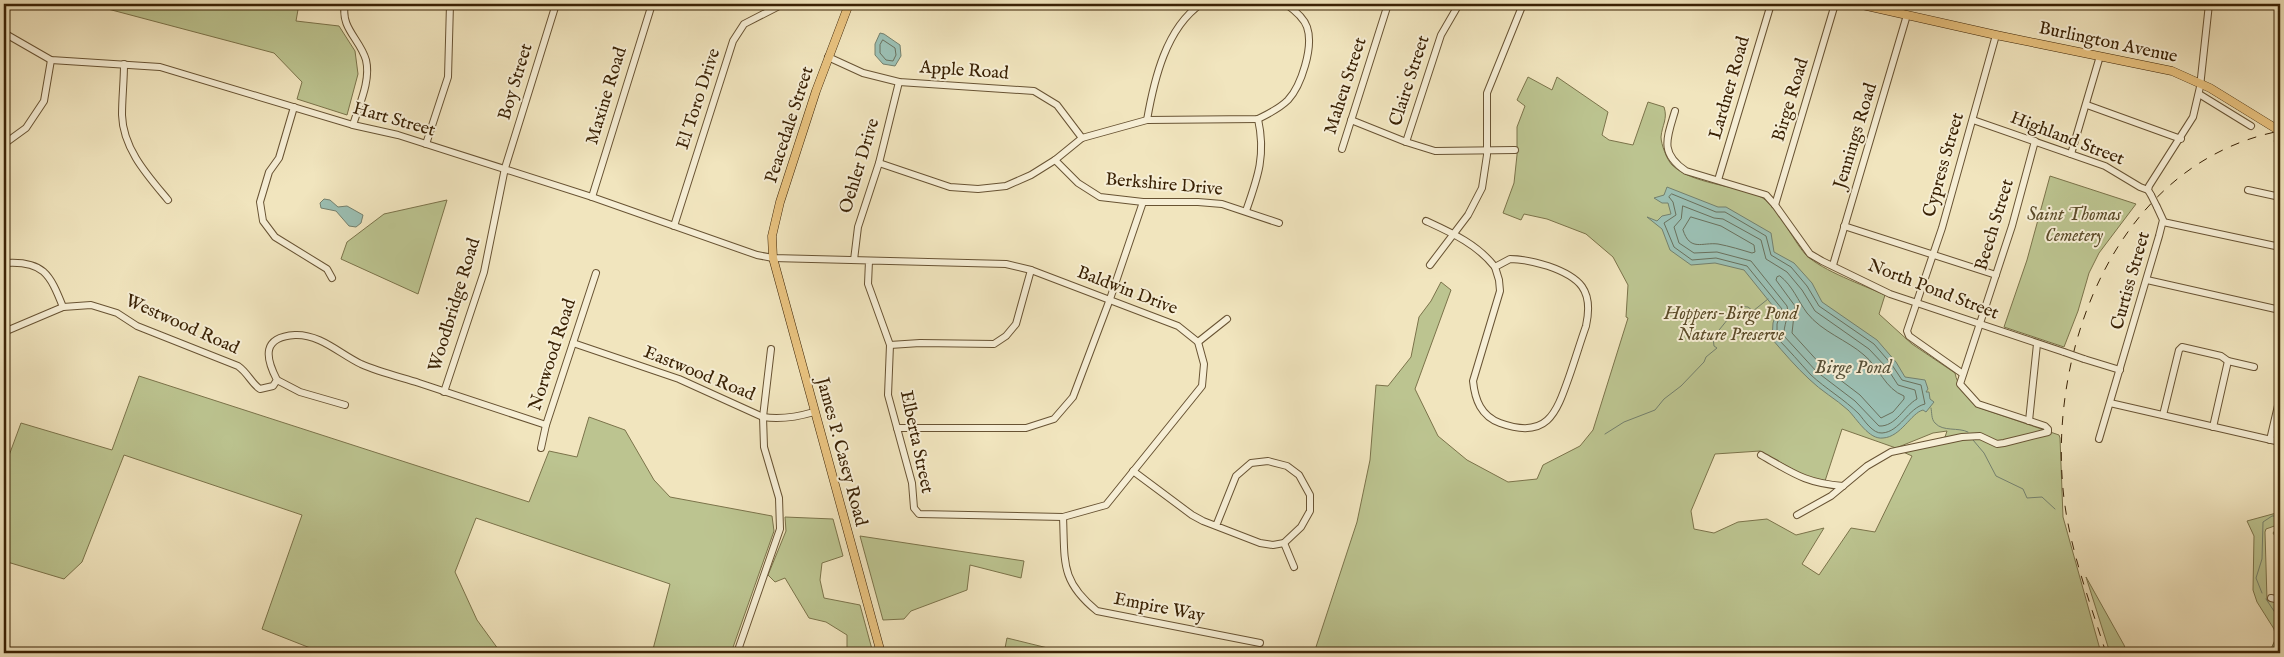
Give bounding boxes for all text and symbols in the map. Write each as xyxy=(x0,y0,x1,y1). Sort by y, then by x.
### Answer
street label: Burlington Avenue xyxy=(2037,17,2179,69)
street label: Claire Street xyxy=(1385,33,1435,129)
street label: Lardner Road xyxy=(1704,34,1756,142)
street label: Maheu Street xyxy=(1320,35,1372,137)
street label: Boy Street xyxy=(493,41,539,123)
street label: Maxine Road xyxy=(581,44,633,148)
street label: El Toro Drive xyxy=(672,46,726,152)
street label: Birge Road xyxy=(1767,55,1815,144)
street label: Apple Road xyxy=(918,56,1010,86)
street label: Peacedale Street xyxy=(760,64,820,186)
street label: Jennings Road xyxy=(1828,80,1883,194)
street label: Hart Street xyxy=(350,97,438,143)
street label: Highland Street xyxy=(2007,107,2127,171)
street label: Cypress Street xyxy=(1918,110,1970,220)
street label: Oehler Drive xyxy=(835,116,885,216)
street label: Berkshire Drive xyxy=(1104,168,1224,202)
street label: Beech Street xyxy=(1970,177,2020,273)
park label: Saint Thomas Cemetery xyxy=(2027,204,2122,248)
street label: Curtiss Street xyxy=(2106,229,2156,333)
street label: Woodbridge Road xyxy=(424,235,486,375)
street label: North Pond Street xyxy=(1864,254,2002,326)
street label: Baldwin Drive xyxy=(1073,261,1181,321)
street label: Westwood Road xyxy=(121,290,243,361)
street label: Norwood Road xyxy=(524,296,582,414)
park label: Hoppers-Birge Pond Nature Preserve xyxy=(1663,303,1800,347)
street label: Eastwood Road xyxy=(640,341,758,407)
water label: Birge Pond xyxy=(1815,356,1892,380)
street label: James P. Casey Road xyxy=(810,373,872,529)
street label: Elberta Street xyxy=(894,388,938,496)
street label: Empire Way xyxy=(1112,588,1207,628)

